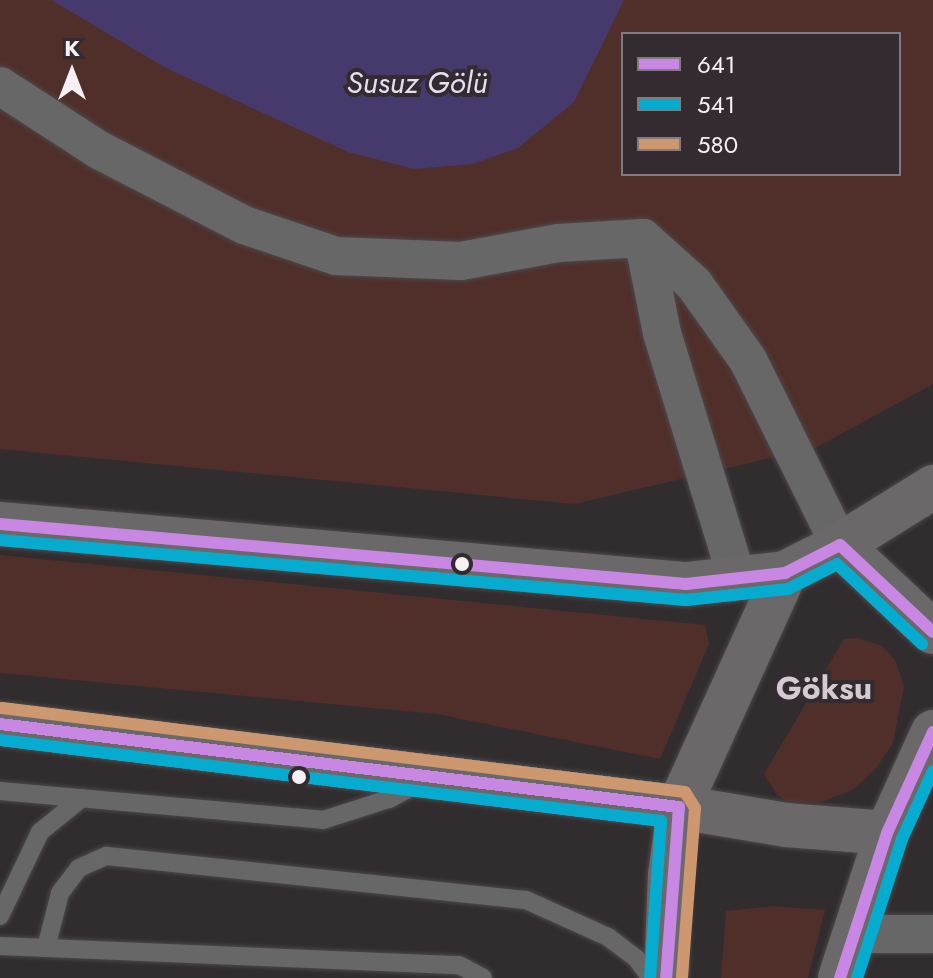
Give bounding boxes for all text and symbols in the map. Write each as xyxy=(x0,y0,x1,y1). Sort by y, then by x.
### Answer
north arrow xyxy=(32,32,112,112)
text: K xyxy=(64,32,80,64)
legend xyxy=(621,32,901,176)
text: 641 xyxy=(697,47,736,82)
water label: Susuz Gölü xyxy=(346,65,488,101)
text: 541 xyxy=(697,87,735,122)
text: 580 xyxy=(697,127,738,162)
unlabelled marker xyxy=(454,556,470,572)
district label: Göksu xyxy=(776,669,872,707)
unlabelled marker xyxy=(291,769,307,785)

